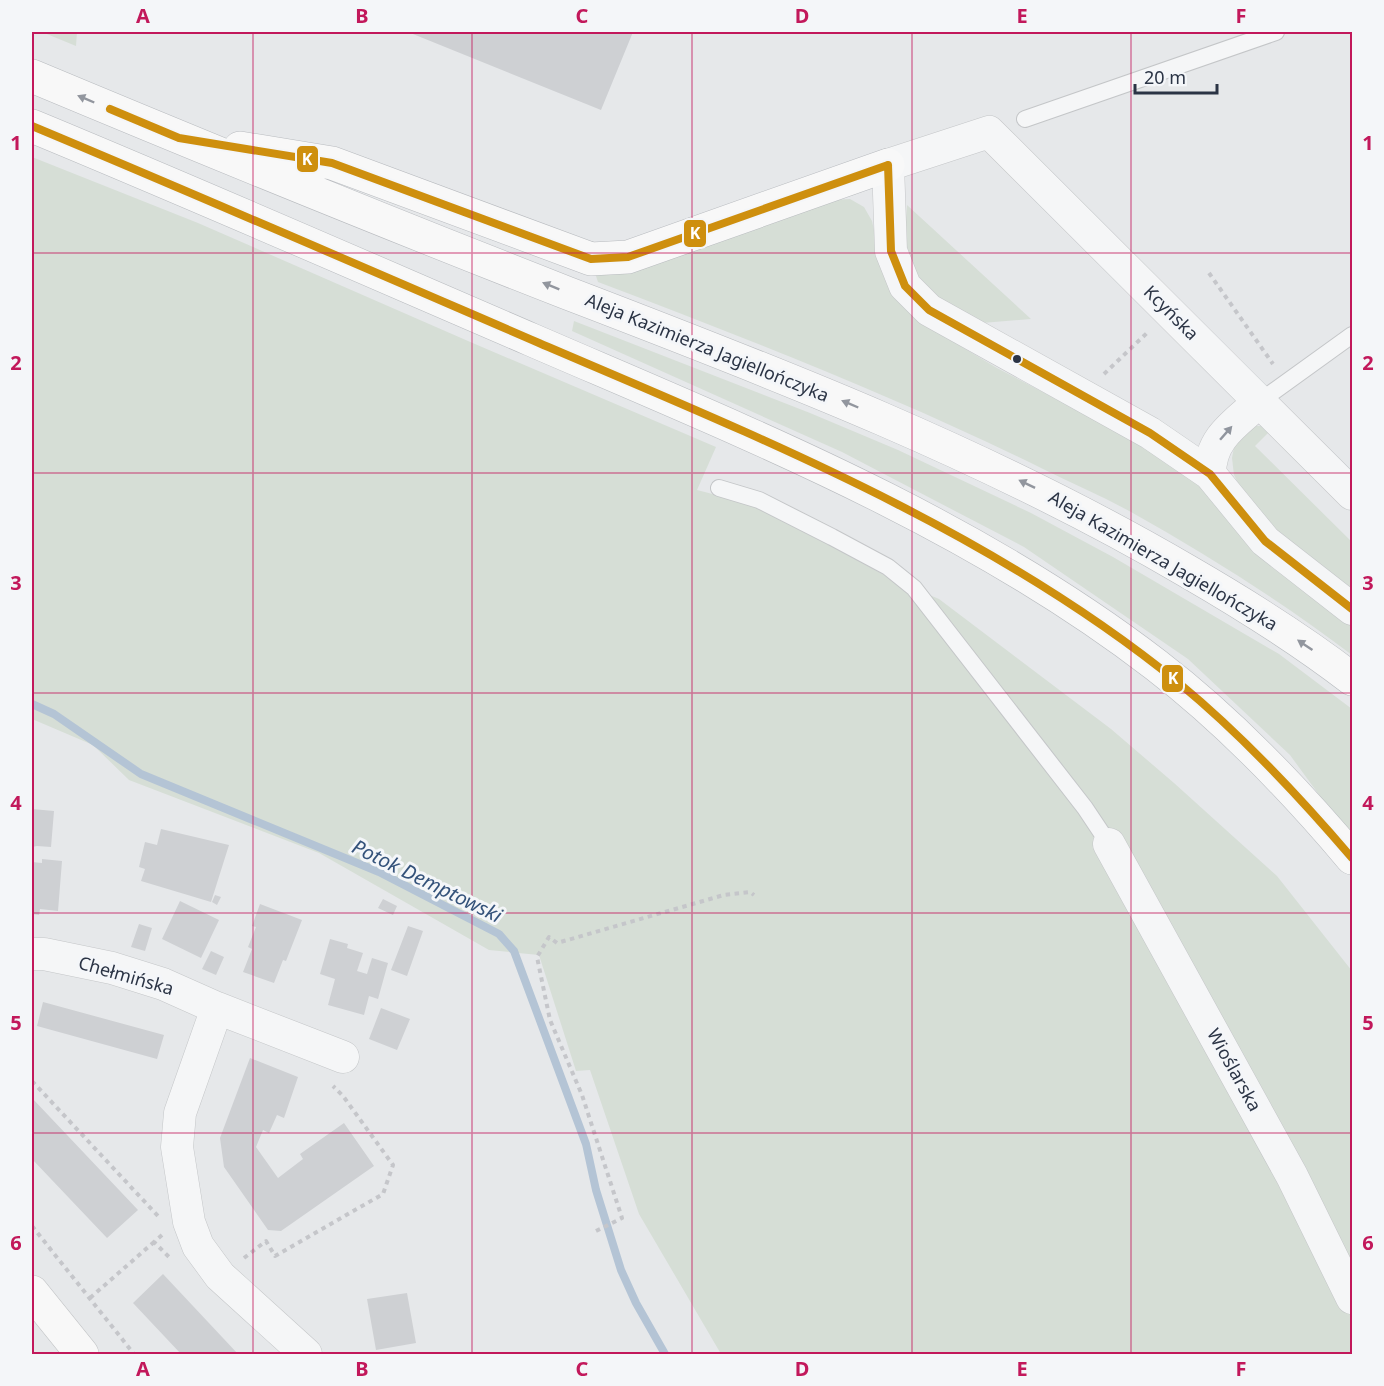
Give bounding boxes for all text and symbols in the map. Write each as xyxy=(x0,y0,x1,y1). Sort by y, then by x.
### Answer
text: A xyxy=(136,2,150,29)
text: B xyxy=(355,2,369,29)
text: C xyxy=(576,2,589,29)
text: D xyxy=(795,2,809,29)
text: E xyxy=(1016,2,1028,29)
text: F xyxy=(1236,2,1246,29)
scale bar xyxy=(1135,57,1218,95)
text: 20 m xyxy=(1144,65,1186,89)
one-way arrow xyxy=(77,94,95,104)
text: 1 xyxy=(10,129,22,156)
text: 1 xyxy=(1362,129,1374,156)
line badge: K xyxy=(296,145,319,173)
text: K xyxy=(302,148,313,170)
line badge: K xyxy=(683,219,707,248)
text: K xyxy=(690,222,701,244)
street label: Kcyńska xyxy=(1139,280,1204,345)
one-way arrow xyxy=(542,281,560,290)
street label: Aleja Kazimierza Jagiellończyka xyxy=(582,287,833,407)
text: 2 xyxy=(10,349,22,376)
text: 2 xyxy=(1362,349,1374,376)
unlabelled marker xyxy=(1011,353,1023,365)
one-way arrow xyxy=(840,399,858,409)
one-way arrow xyxy=(1219,426,1232,441)
one-way arrow xyxy=(1019,480,1036,489)
street label: Aleja Kazimierza Jagiellończyka xyxy=(1045,485,1282,636)
text: 3 xyxy=(10,569,22,596)
text: 3 xyxy=(1362,569,1374,596)
one-way arrow xyxy=(1297,639,1313,650)
line badge: K xyxy=(1161,664,1184,693)
text: K xyxy=(1168,667,1179,689)
text: 4 xyxy=(10,789,22,816)
text: 4 xyxy=(1362,789,1374,816)
water label: Potok Demptowski xyxy=(348,833,507,929)
street label: Chełmińska xyxy=(76,950,177,1000)
text: 5 xyxy=(10,1009,22,1036)
text: 5 xyxy=(1362,1009,1374,1036)
street label: Wioślarska xyxy=(1202,1024,1268,1115)
text: 6 xyxy=(10,1229,22,1256)
text: 6 xyxy=(1362,1229,1374,1256)
text: A xyxy=(136,1355,150,1382)
text: B xyxy=(355,1355,369,1382)
text: C xyxy=(576,1355,589,1382)
text: D xyxy=(795,1355,809,1382)
text: E xyxy=(1016,1355,1028,1382)
text: F xyxy=(1236,1355,1246,1382)

